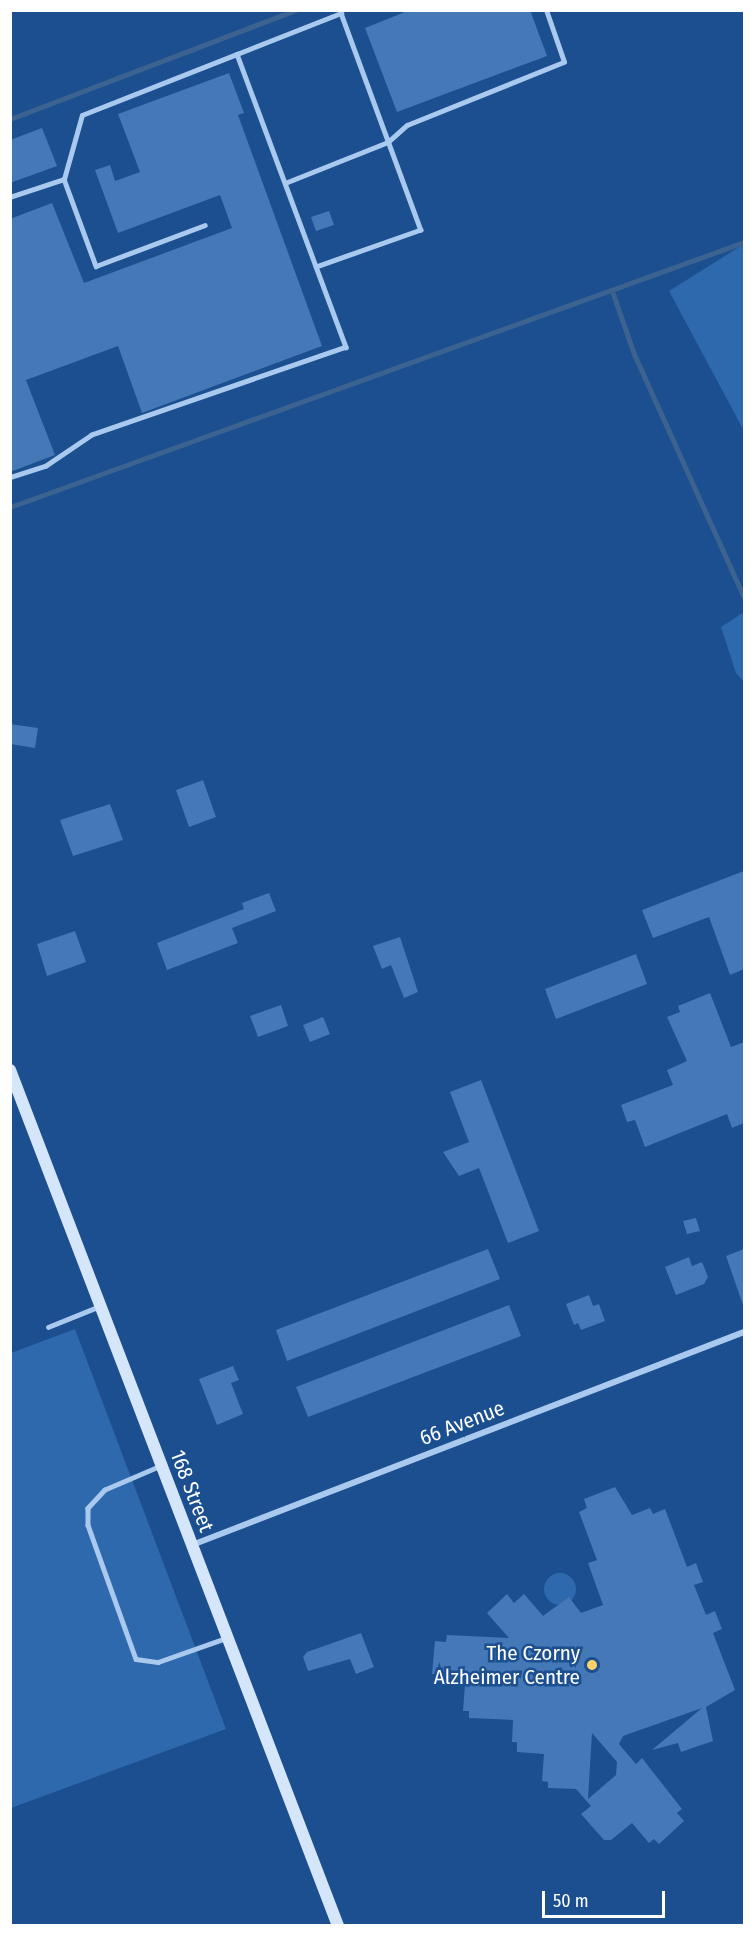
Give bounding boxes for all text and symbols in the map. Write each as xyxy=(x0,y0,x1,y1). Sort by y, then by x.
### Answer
street label: 66 Avenue xyxy=(416,1395,508,1451)
street label: 168 Street xyxy=(165,1446,219,1536)
place label: The Czorny Alzheimer Centre xyxy=(434,1640,580,1690)
marker: The Czorny Alzheimer Centre xyxy=(585,1658,599,1672)
scale bar xyxy=(545,1879,668,1917)
text: 50 m xyxy=(553,1890,589,1912)

